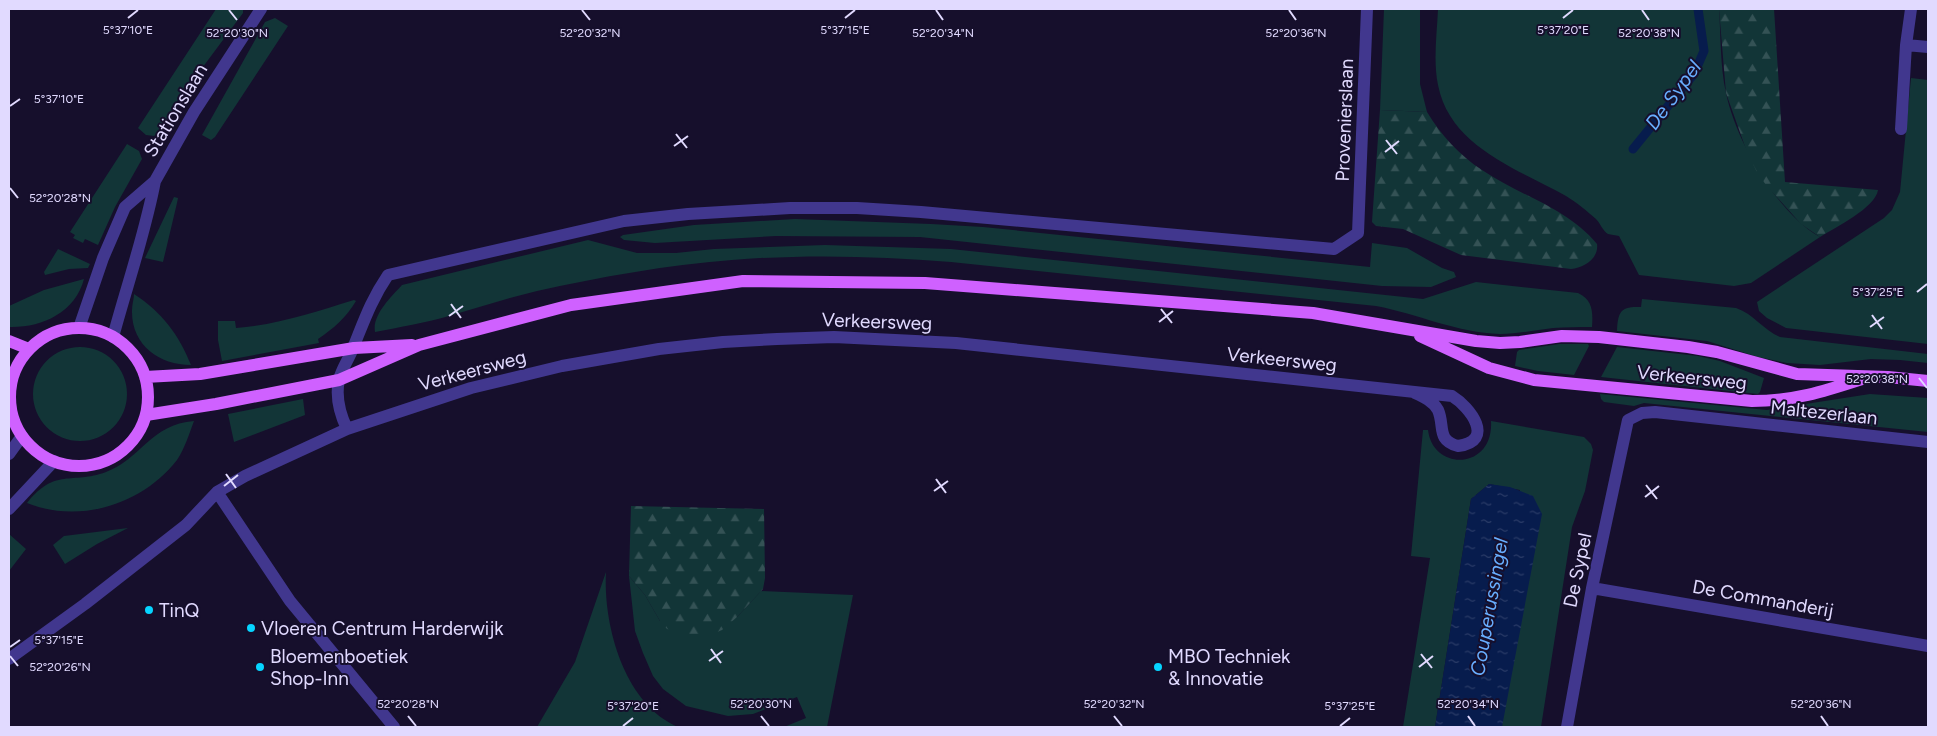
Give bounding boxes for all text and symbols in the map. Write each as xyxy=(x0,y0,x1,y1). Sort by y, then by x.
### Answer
text: 5°37'10"E xyxy=(103,23,153,37)
text: 5°37'15"E xyxy=(820,23,870,37)
text: 5°37'20"E xyxy=(1537,23,1589,37)
text: 52°20'30"N xyxy=(206,26,268,40)
text: 52°20'32"N xyxy=(559,26,621,40)
text: 52°20'34"N xyxy=(912,26,974,40)
text: 52°20'36"N xyxy=(1265,26,1327,40)
text: 52°20'38"N xyxy=(1618,26,1680,40)
water label: De Sypel xyxy=(1640,55,1706,134)
street label: Provenierslaan xyxy=(1331,58,1358,182)
street label: Stationslaan xyxy=(139,59,212,161)
text: 5°37'10"E xyxy=(34,92,84,106)
text: 52°20'28"N xyxy=(29,191,91,205)
text: 5°37'25"E xyxy=(1852,285,1904,299)
street label: Verkeersweg xyxy=(821,308,933,335)
street label: Verkeersweg xyxy=(1226,342,1338,377)
street label: Verkeersweg xyxy=(416,345,528,396)
street label: Verkeersweg xyxy=(1636,360,1748,395)
text: 52°20'38"N xyxy=(1846,372,1908,386)
street label: Maltezerlaan xyxy=(1769,395,1879,430)
street label: De Sypel xyxy=(1558,531,1597,609)
water label: Couperussingel xyxy=(1465,536,1513,678)
street label: De Commanderij xyxy=(1691,575,1835,622)
place label: TinQ xyxy=(159,599,199,622)
marker: TinQ xyxy=(143,604,155,616)
place label: Vloeren Centrum Harderwijk xyxy=(261,617,504,640)
marker: Vloeren Centrum Harderwijk xyxy=(245,622,257,634)
text: 5°37'15"E xyxy=(34,633,84,647)
place label: Bloemenboetiek Shop-Inn xyxy=(270,645,409,690)
place label: MBO Techniek & Innovatie xyxy=(1168,645,1291,690)
text: 52°20'26"N xyxy=(29,660,91,674)
marker: Bloemenboetiek Shop-Inn xyxy=(254,661,266,673)
marker: MBO Techniek & Innovatie xyxy=(1152,661,1164,673)
text: 52°20'28"N xyxy=(377,697,439,711)
text: 52°20'30"N xyxy=(730,697,792,711)
text: 52°20'32"N xyxy=(1083,697,1145,711)
text: 52°20'34"N xyxy=(1437,697,1499,711)
text: 52°20'36"N xyxy=(1790,697,1852,711)
text: 5°37'20"E xyxy=(607,699,659,713)
text: 5°37'25"E xyxy=(1324,699,1376,713)

